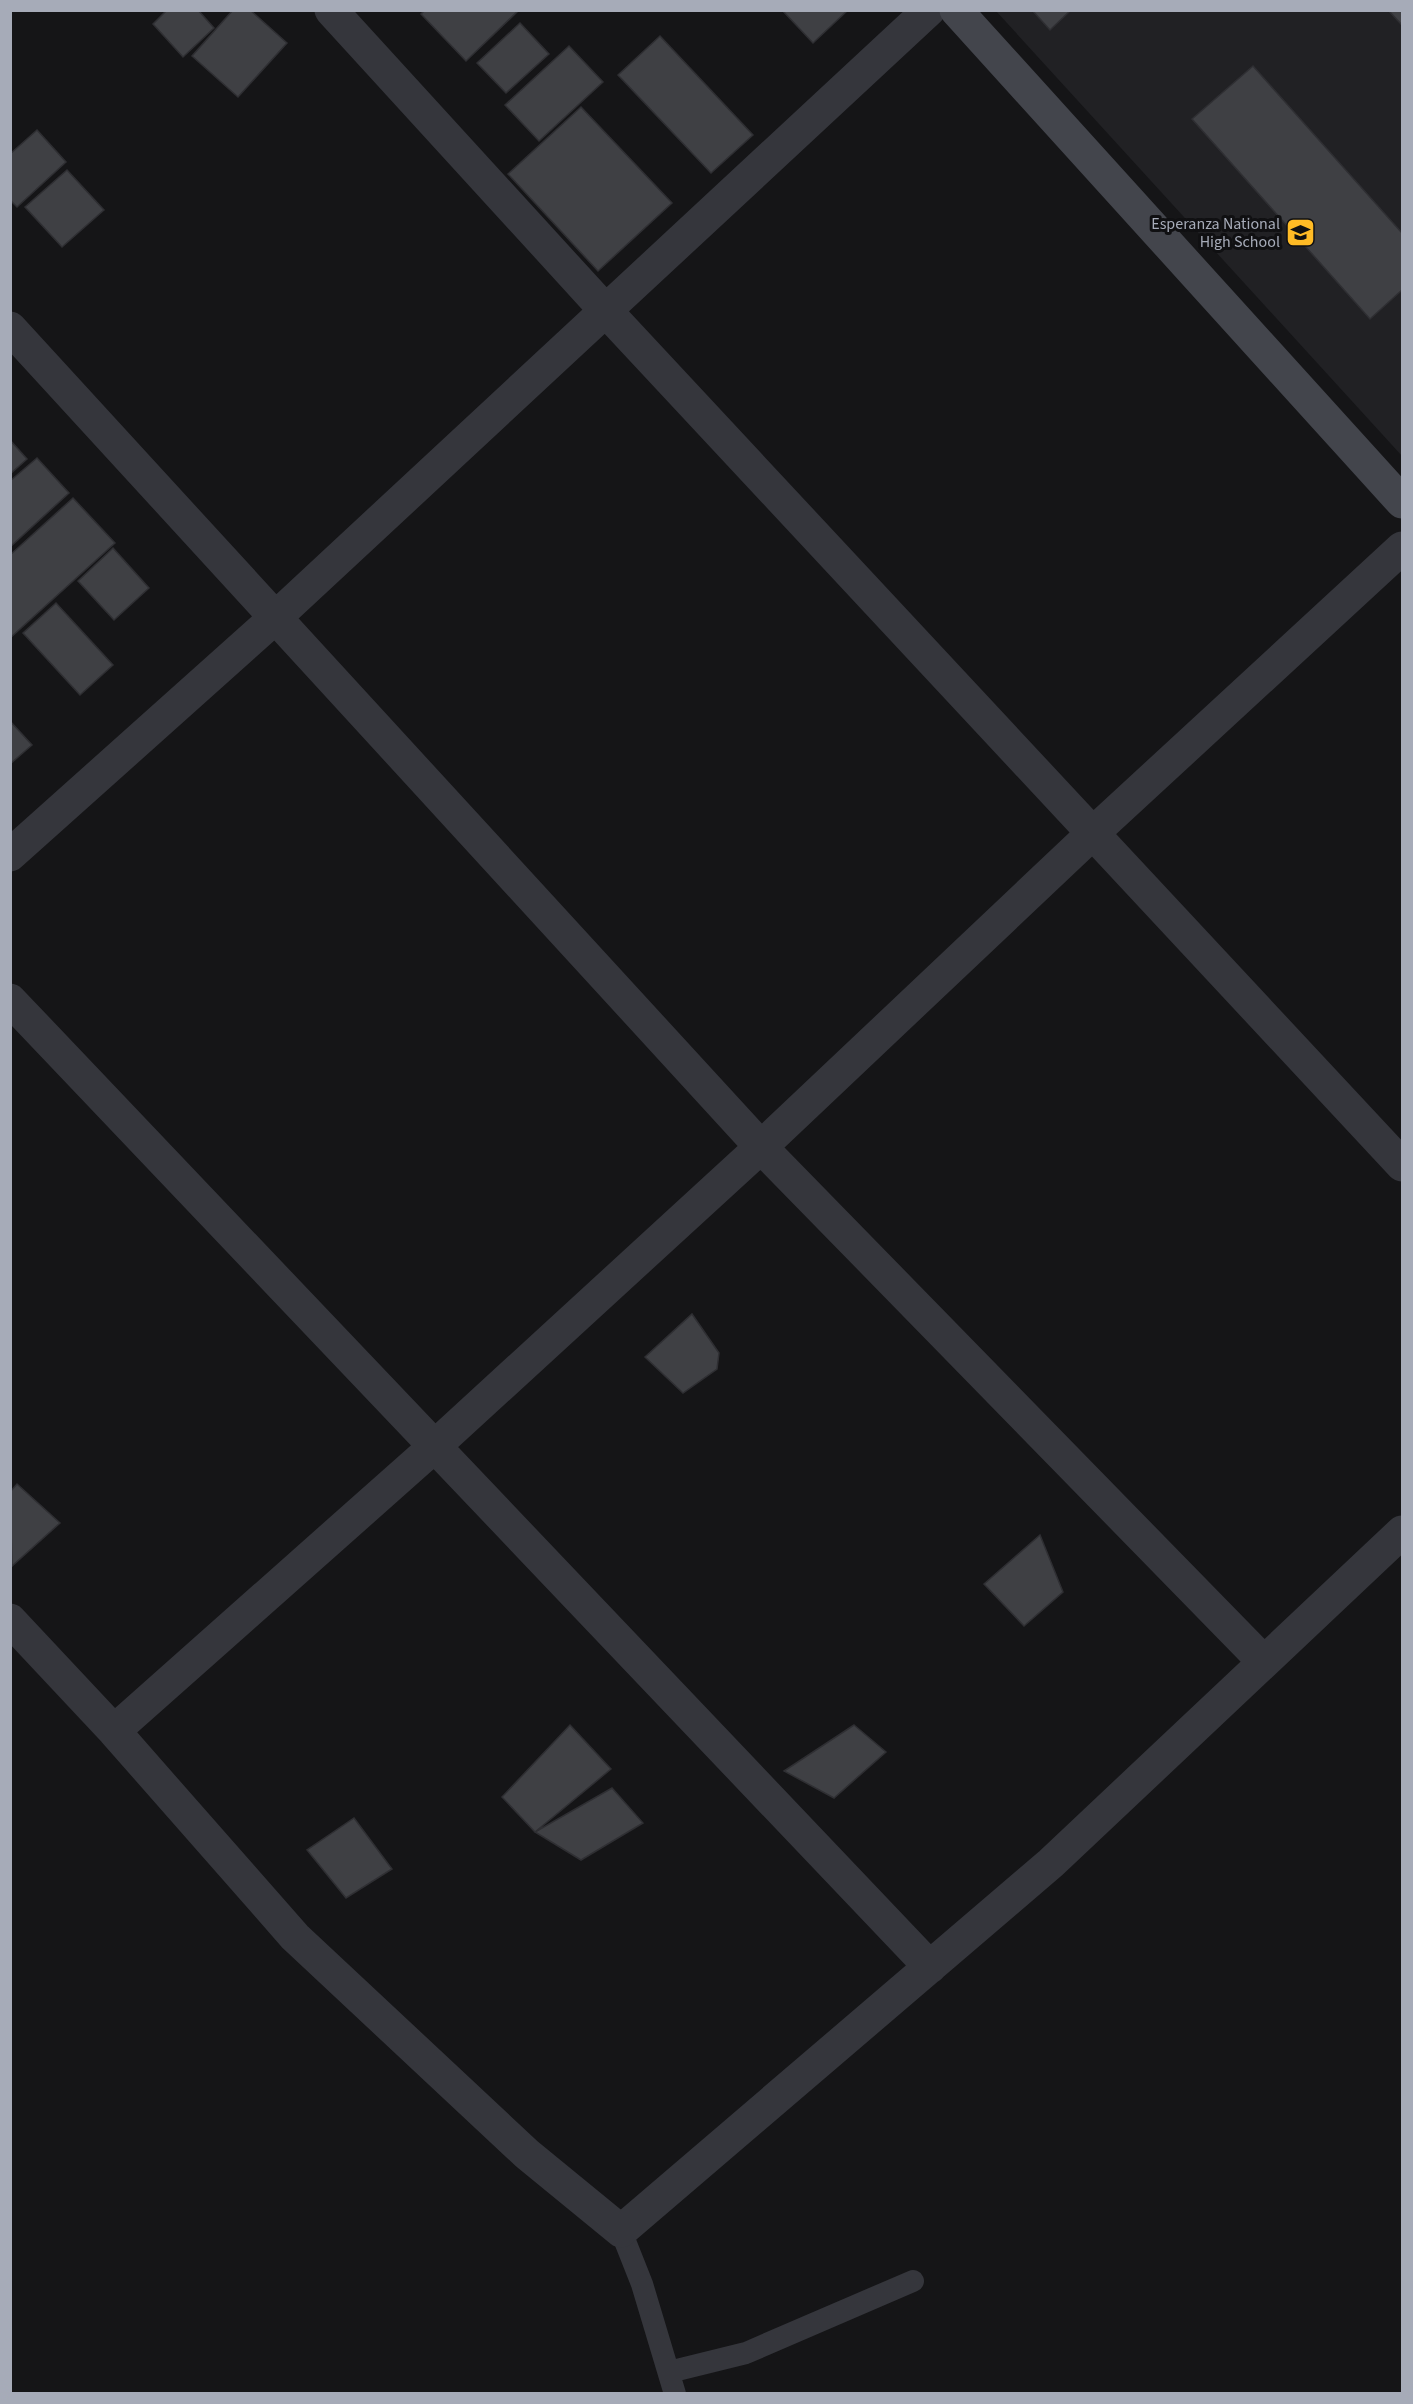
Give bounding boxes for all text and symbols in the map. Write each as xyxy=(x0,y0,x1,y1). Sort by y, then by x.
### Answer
place label: Esperanza National High School xyxy=(1151,213,1280,253)
school or university icon: Esperanza National High School xyxy=(1285,217,1317,249)

